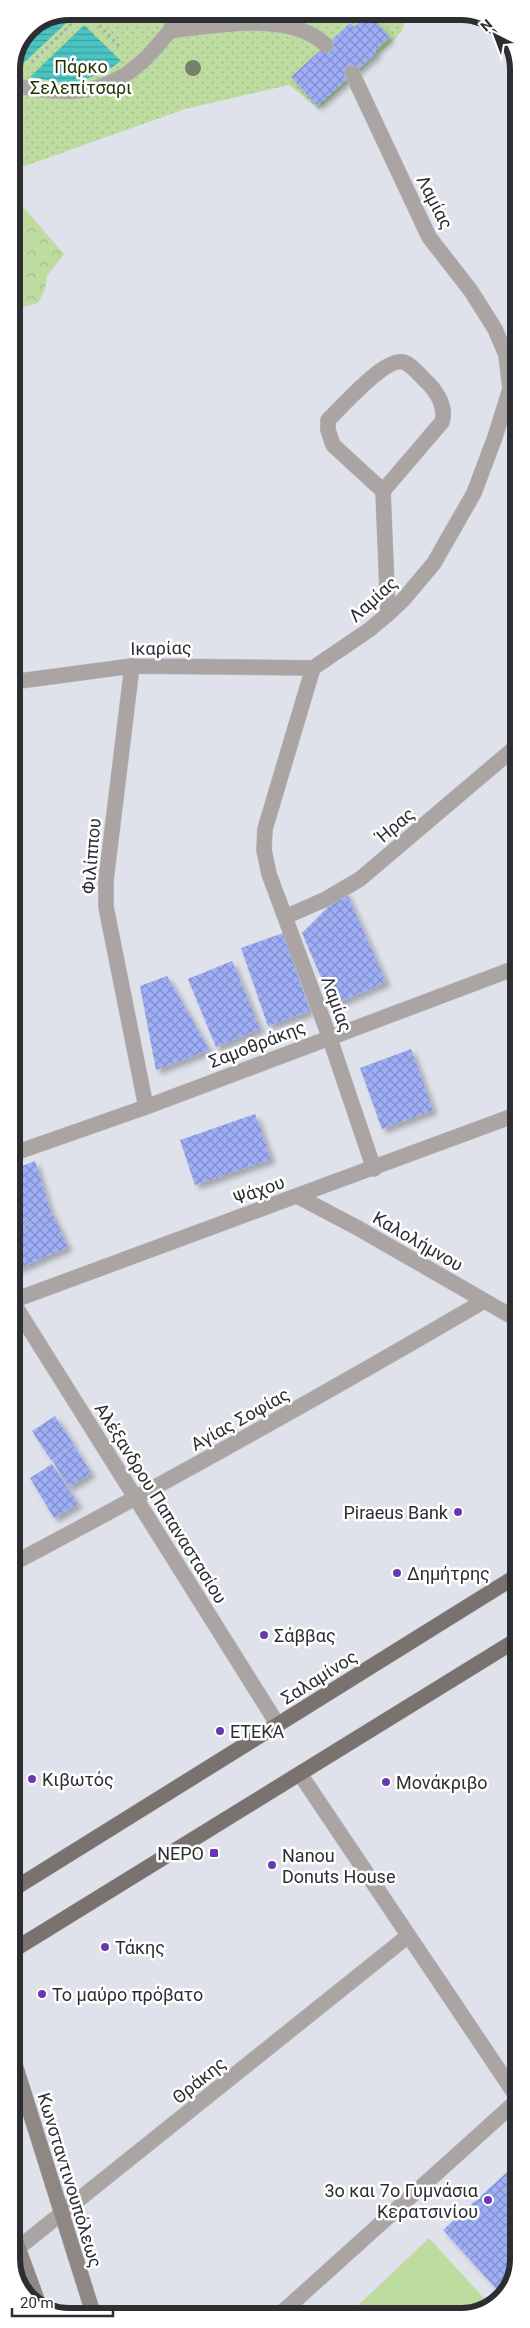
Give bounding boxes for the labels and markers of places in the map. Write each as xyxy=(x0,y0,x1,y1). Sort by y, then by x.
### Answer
place label: Piraeus Bank xyxy=(343,1502,449,1523)
marker: Piraeus Bank xyxy=(452,1506,464,1518)
place label: Δημήτρης xyxy=(407,1563,490,1584)
marker: Δημήτρης xyxy=(391,1567,403,1579)
place label: Σάββας xyxy=(274,1625,336,1646)
marker: Σάββας xyxy=(258,1629,270,1641)
place label: ΕΤΕΚΑ xyxy=(230,1721,284,1742)
marker: ΕΤΕΚΑ xyxy=(214,1725,226,1737)
place label: Κιβωτός xyxy=(42,1769,114,1790)
place label: Μονάκριβο xyxy=(396,1772,488,1793)
marker: Κιβωτός xyxy=(26,1773,38,1785)
marker: Μονάκριβο xyxy=(380,1776,392,1788)
place label: ΝΕΡΟ xyxy=(157,1843,204,1864)
place label: Nanou Donuts House xyxy=(282,1845,395,1887)
marker: ΝΕΡΟ xyxy=(208,1847,220,1859)
marker: Nanou Donuts House xyxy=(266,1859,278,1871)
place label: Τάκης xyxy=(115,1937,165,1958)
marker: Τάκης xyxy=(99,1941,111,1953)
place label: Το μαύρο πρόβατο xyxy=(52,1984,203,2005)
marker: Το μαύρο πρόβατο xyxy=(36,1988,48,2000)
place label: 3ο και 7ο Γυμνάσια Κερατσινίου xyxy=(325,2180,479,2222)
marker: 3ο και 7ο Γυμνάσια Κερατσινίου xyxy=(482,2194,494,2206)

